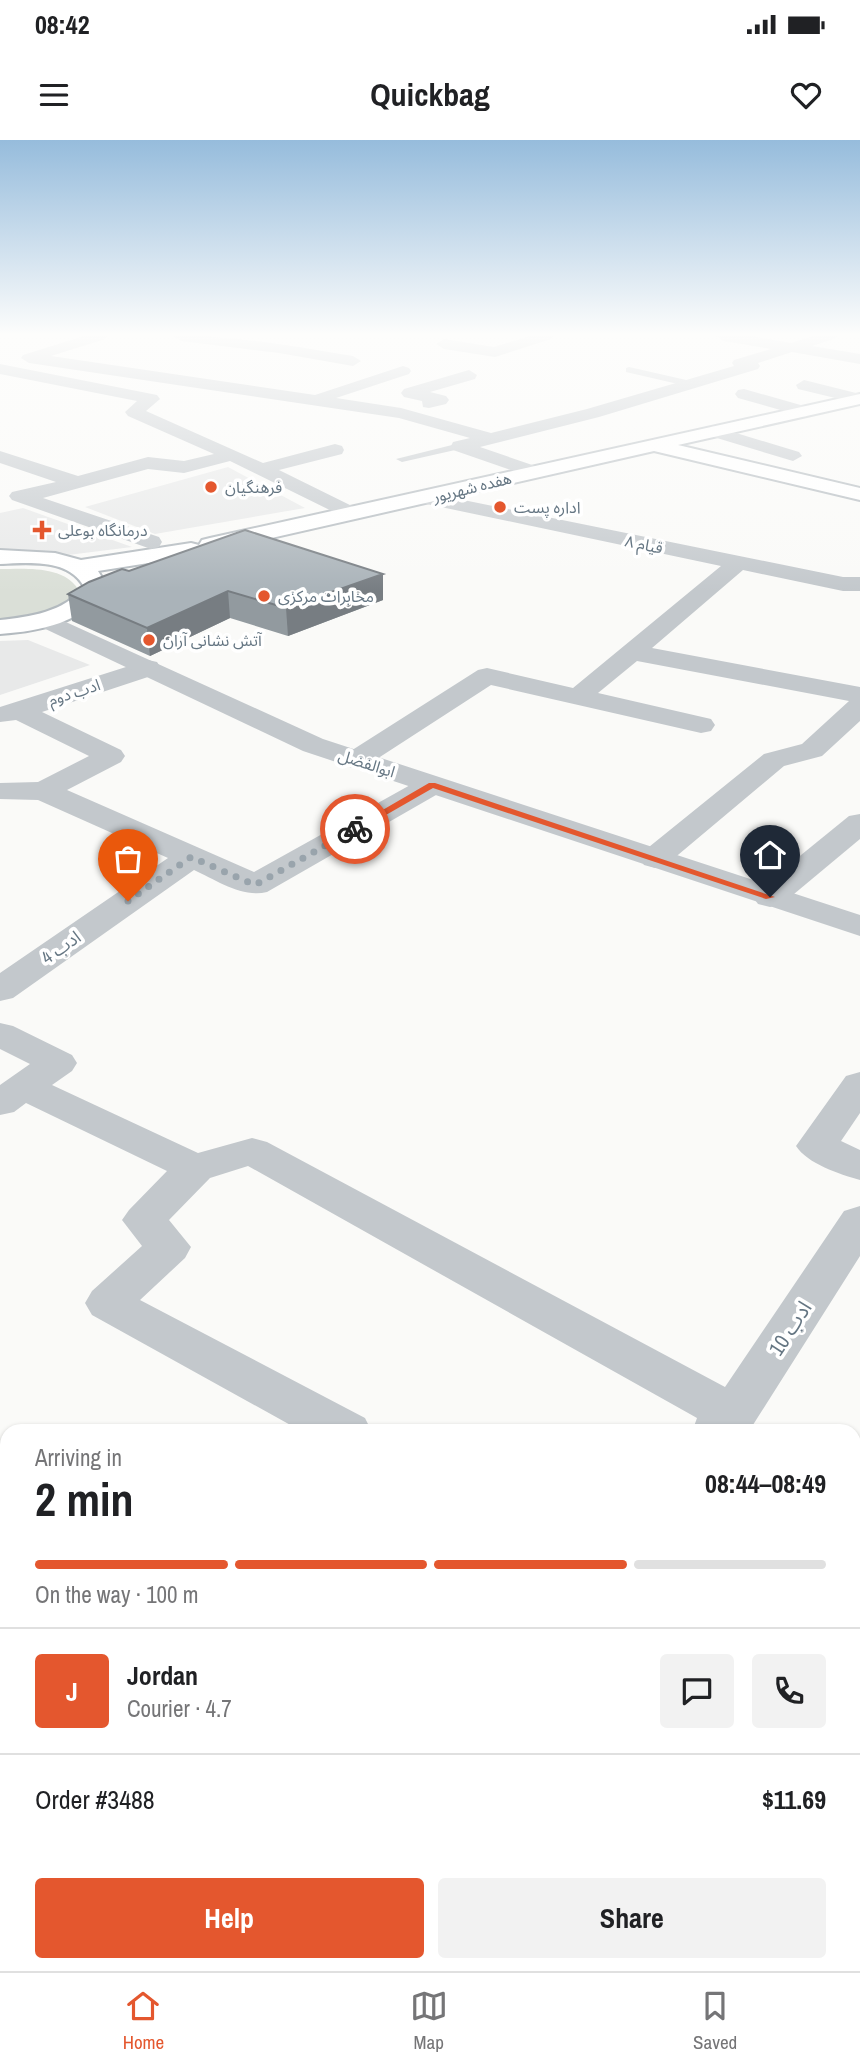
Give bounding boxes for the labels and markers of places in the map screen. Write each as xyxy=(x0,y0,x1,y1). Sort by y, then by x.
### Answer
place label: فرهنگیان xyxy=(225,476,282,498)
marker: فرهنگیان xyxy=(203,479,219,495)
place label: اداره پست xyxy=(514,496,580,518)
marker: اداره پست xyxy=(492,499,508,515)
place label: درمانگاه بوعلی xyxy=(58,519,148,541)
marker: درمانگاه بوعلی xyxy=(32,520,52,540)
place label: مخابرات مرکزی xyxy=(278,585,374,607)
marker: مخابرات مرکزی xyxy=(256,588,272,604)
place label: آتش نشانی آران xyxy=(163,629,263,651)
marker: آتش نشانی آران xyxy=(141,632,157,648)
pin xyxy=(740,825,800,897)
pin xyxy=(98,829,158,901)

